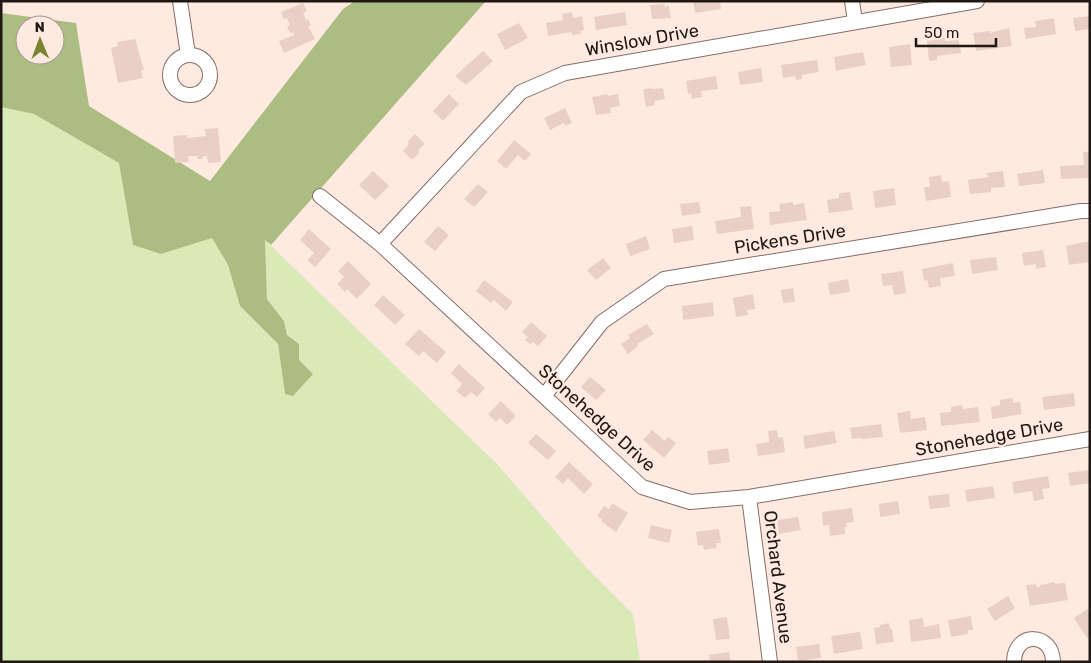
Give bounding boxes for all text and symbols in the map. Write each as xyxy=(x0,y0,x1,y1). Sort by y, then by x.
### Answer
north arrow xyxy=(15,15,65,65)
scale bar xyxy=(916,15,996,47)
text: N xyxy=(35,19,45,36)
street label: Winslow Drive xyxy=(583,19,701,61)
text: 50 m xyxy=(924,24,959,42)
street label: Pickens Drive xyxy=(733,219,847,259)
street label: Stonehedge Drive xyxy=(534,360,660,476)
street label: Stonehedge Drive xyxy=(913,413,1065,461)
street label: Orchard Avenue xyxy=(759,509,797,645)

